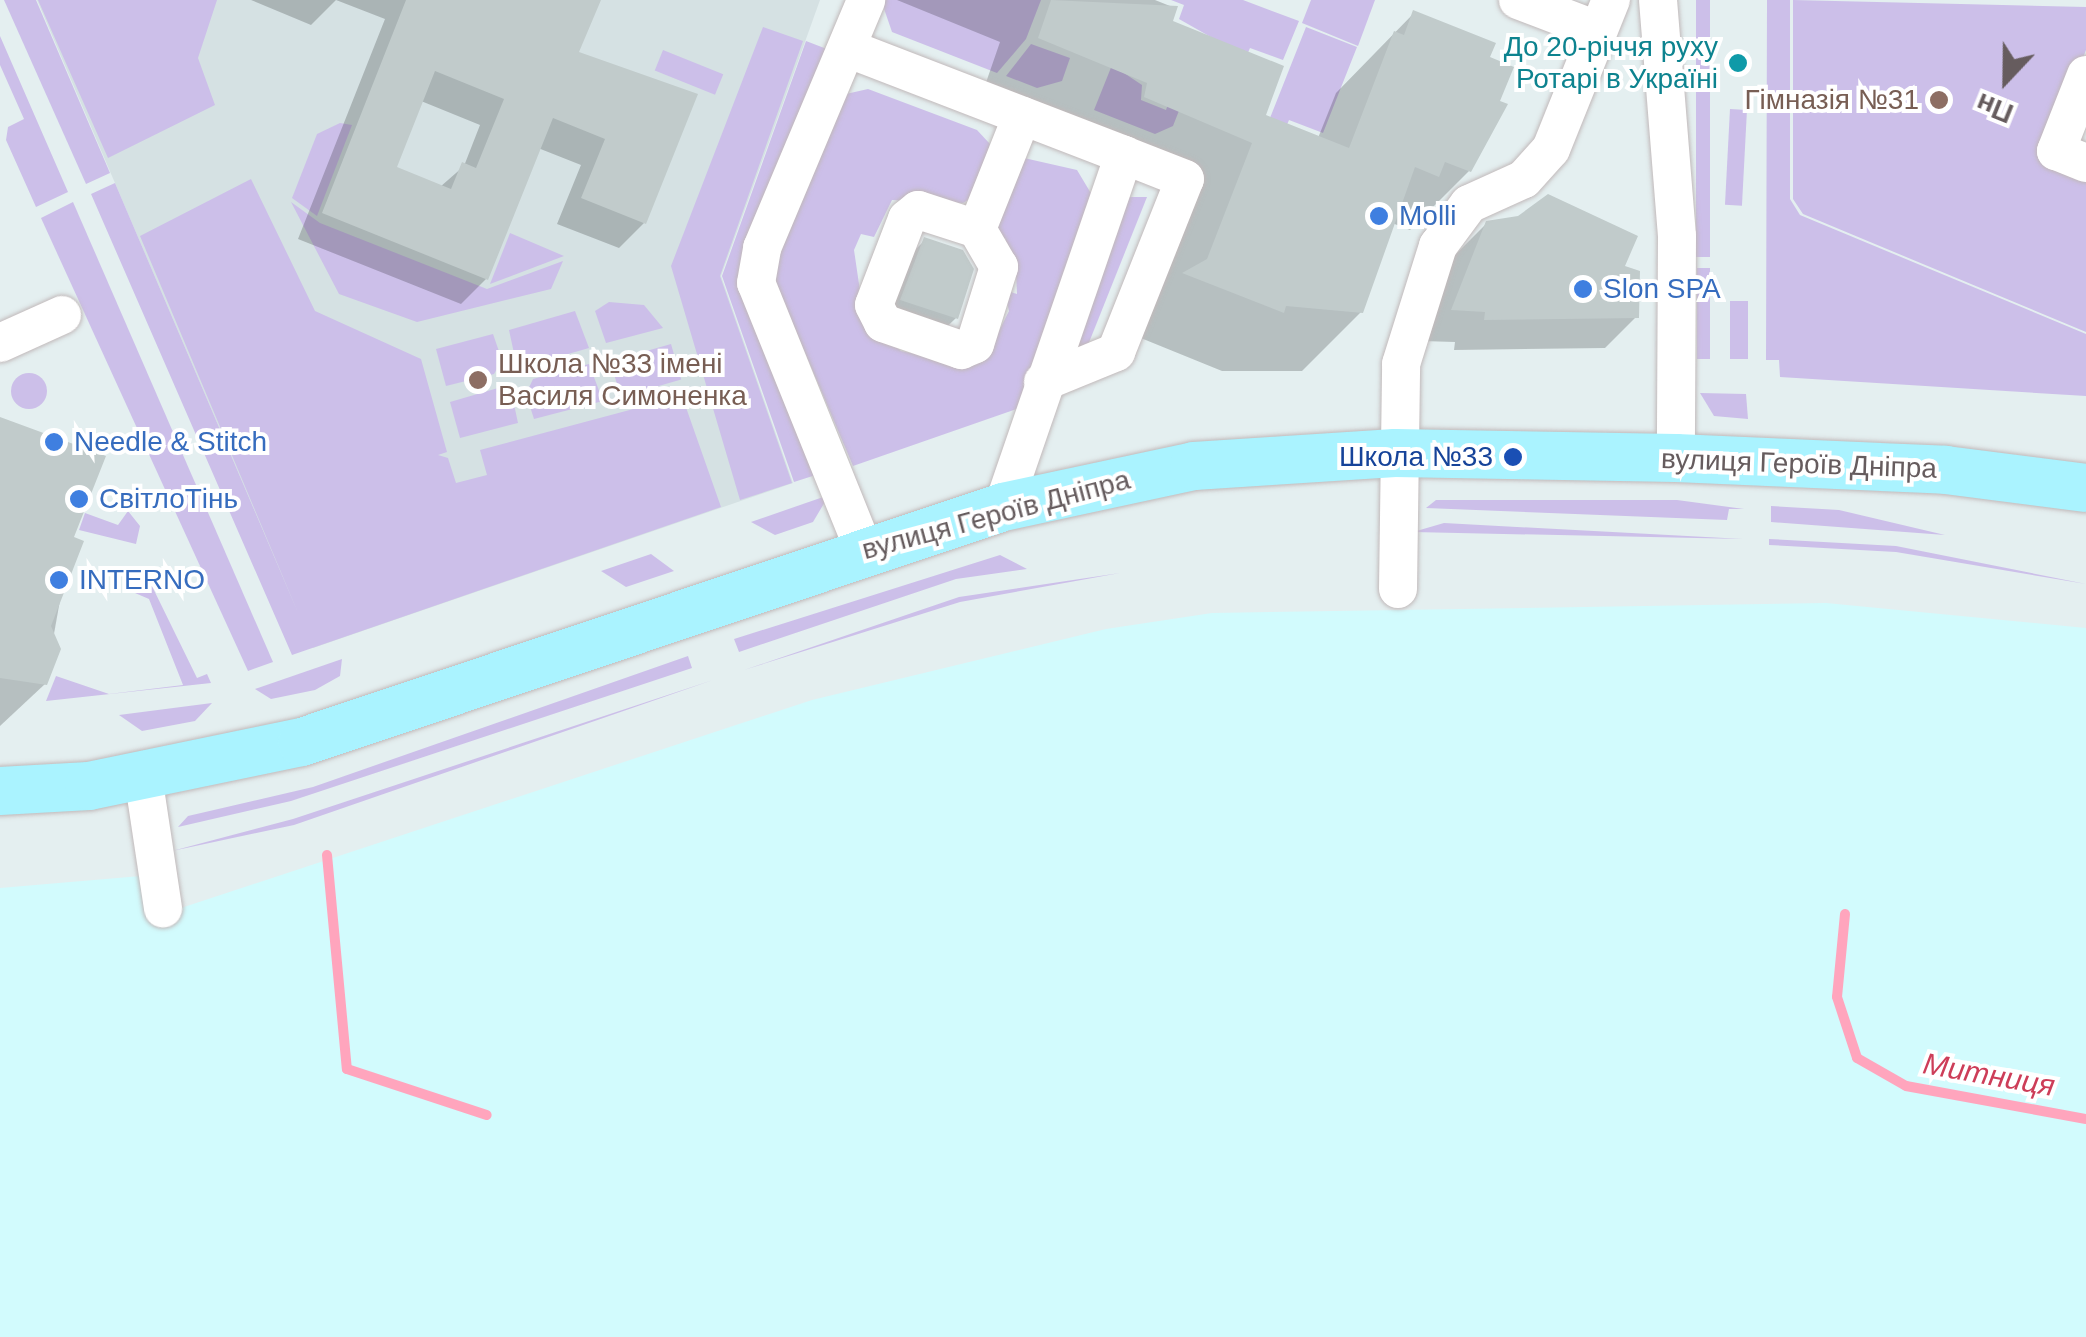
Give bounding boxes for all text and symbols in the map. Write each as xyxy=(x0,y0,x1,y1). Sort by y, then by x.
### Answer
place label: До 20-річчя руху Ротарі в Україні xyxy=(1504,30,1718,96)
north arrow xyxy=(1956,30,2056,130)
marker: До 20-річчя руху Ротарі в Україні xyxy=(1727,52,1749,74)
place label: Гімназія №31 xyxy=(1744,83,1919,117)
text: Пн xyxy=(1972,87,2018,130)
marker: Гімназія №31 xyxy=(1928,89,1950,111)
place label: Molli xyxy=(1399,199,1457,233)
marker: Molli xyxy=(1368,205,1390,227)
place label: Slon SPA xyxy=(1603,272,1721,306)
marker: Slon SPA xyxy=(1572,278,1594,300)
place label: Школа №33 імені Василя Симоненка xyxy=(498,347,747,413)
marker: Школа №33 імені Василя Симоненка xyxy=(467,369,489,391)
place label: Needle & Stitch xyxy=(74,425,267,459)
marker: Needle & Stitch xyxy=(43,431,65,453)
place label: Школа №33 xyxy=(1339,440,1493,474)
street label: вулиця Героїв Дніпра xyxy=(1661,442,1937,486)
marker: Школа №33 xyxy=(1502,446,1524,468)
street label: вулиця Героїв Дніпра xyxy=(858,463,1134,567)
place label: СвітлоТінь xyxy=(99,482,238,516)
marker: СвітлоТінь xyxy=(68,488,90,510)
place label: INTERNO xyxy=(79,563,205,597)
marker: INTERNO xyxy=(48,569,70,591)
water label: Митниця xyxy=(1920,1046,2058,1104)

